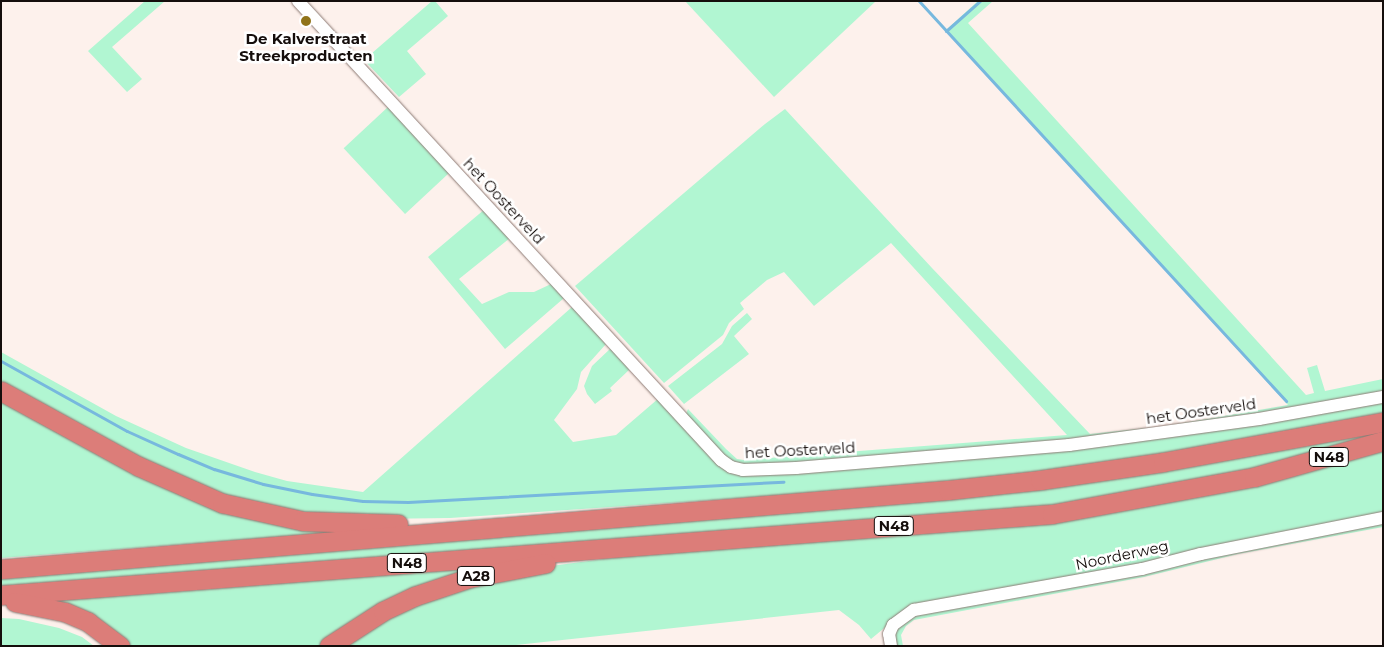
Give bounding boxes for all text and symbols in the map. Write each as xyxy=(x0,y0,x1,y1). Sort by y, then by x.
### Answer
marker: De Kalverstraat Streekproducten xyxy=(300,15,312,27)
place label: De Kalverstraat Streekproducten xyxy=(239,29,373,64)
street label: het Oosterveld xyxy=(460,154,548,248)
street label: het Oosterveld xyxy=(1145,394,1257,428)
street label: het Oosterveld xyxy=(744,438,856,462)
road number: N48 xyxy=(1308,446,1350,468)
road number: N48 xyxy=(873,514,915,538)
street label: Noorderweg xyxy=(1074,536,1170,574)
road number: N48 xyxy=(386,552,428,574)
road number: A28 xyxy=(456,564,496,588)

